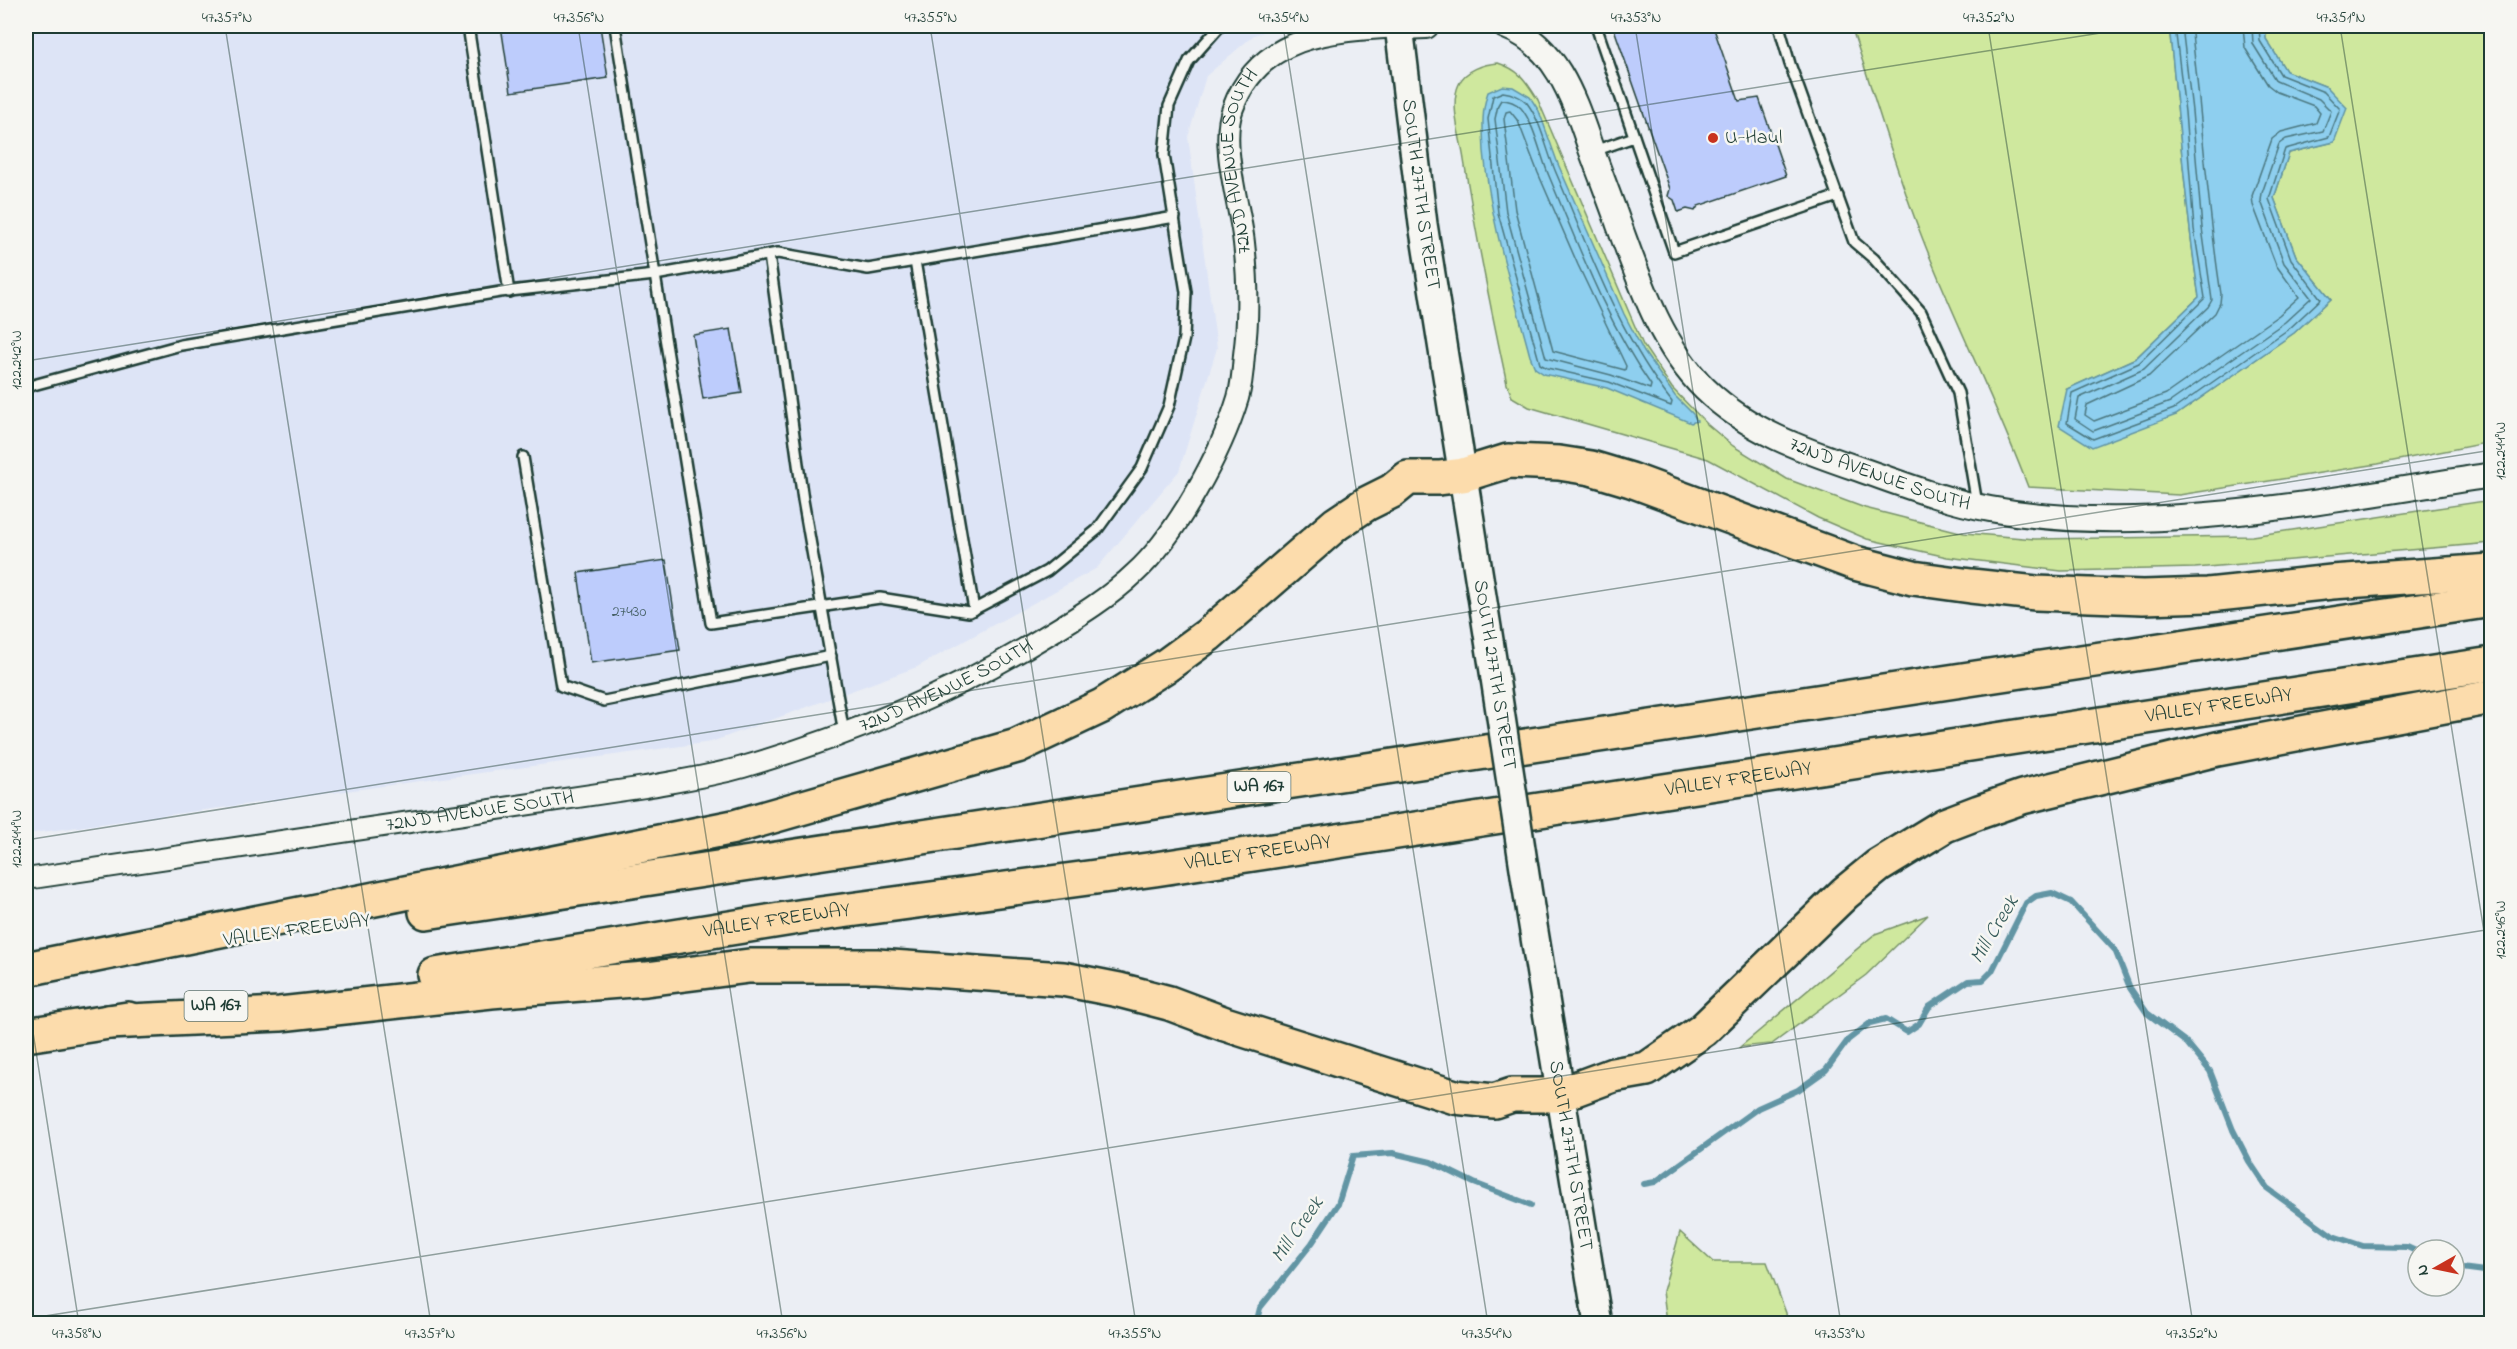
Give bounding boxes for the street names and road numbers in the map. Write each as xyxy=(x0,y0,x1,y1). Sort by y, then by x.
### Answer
street label: 72ND AVENUE SOUTH xyxy=(1214,62,1266,255)
street label: SOUTH 277TH STREET xyxy=(1393,98,1448,292)
street label: 72ND AVENUE SOUTH xyxy=(1784,430,1973,519)
street label: SOUTH 277TH STREET xyxy=(1465,578,1523,772)
street label: 72ND AVENUE SOUTH xyxy=(855,632,1039,741)
street label: VALLEY FREEWAY xyxy=(2142,680,2294,732)
street label: VALLEY FREEWAY xyxy=(1662,754,1814,805)
road number: WA 167 xyxy=(1228,772,1290,802)
street label: 72ND AVENUE SOUTH xyxy=(384,783,576,840)
street label: VALLEY FREEWAY xyxy=(1182,828,1333,879)
street label: VALLEY FREEWAY xyxy=(700,896,852,947)
street label: VALLEY FREEWAY xyxy=(221,906,372,956)
road number: WA 167 xyxy=(184,991,248,1021)
street label: SOUTH 277TH STREET xyxy=(1541,1058,1600,1253)

